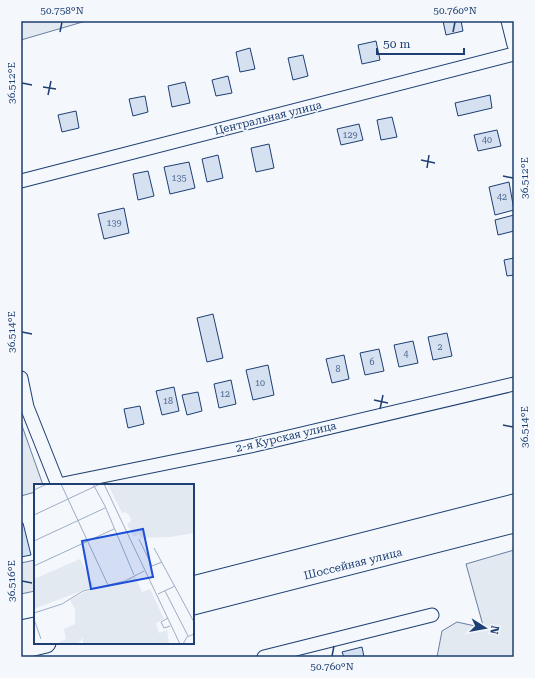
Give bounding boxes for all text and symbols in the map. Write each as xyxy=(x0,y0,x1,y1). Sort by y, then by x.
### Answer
text: 50.758°N xyxy=(40,5,84,16)
text: 50.760°N xyxy=(433,5,477,16)
scale bar xyxy=(377,30,464,56)
text: 50 m xyxy=(383,37,410,51)
text: 36.512°E xyxy=(6,62,17,104)
street label: Центральная улица xyxy=(213,98,323,138)
house number: 129 xyxy=(342,130,358,140)
house number: 40 xyxy=(482,135,492,145)
text: 36.512°E xyxy=(519,157,530,199)
house number: 135 xyxy=(171,173,187,183)
house number: 42 xyxy=(497,192,507,202)
house number: 139 xyxy=(106,218,122,228)
text: 36.514°E xyxy=(6,311,17,353)
house number: 2 xyxy=(437,342,443,352)
house number: 4 xyxy=(403,349,409,359)
house number: 6 xyxy=(369,357,375,367)
house number: 8 xyxy=(335,364,341,374)
house number: 10 xyxy=(255,378,265,388)
house number: 12 xyxy=(220,389,230,399)
house number: 18 xyxy=(163,396,173,406)
text: 36.514°E xyxy=(519,406,530,448)
street label: 2-я Курская улица xyxy=(235,419,338,455)
inset map xyxy=(34,484,194,644)
street label: Шоссейная улица xyxy=(303,546,403,582)
text: 36.516°E xyxy=(6,560,17,602)
north arrow xyxy=(465,608,505,648)
text: N xyxy=(487,624,502,636)
text: 50.760°N xyxy=(310,661,354,672)

